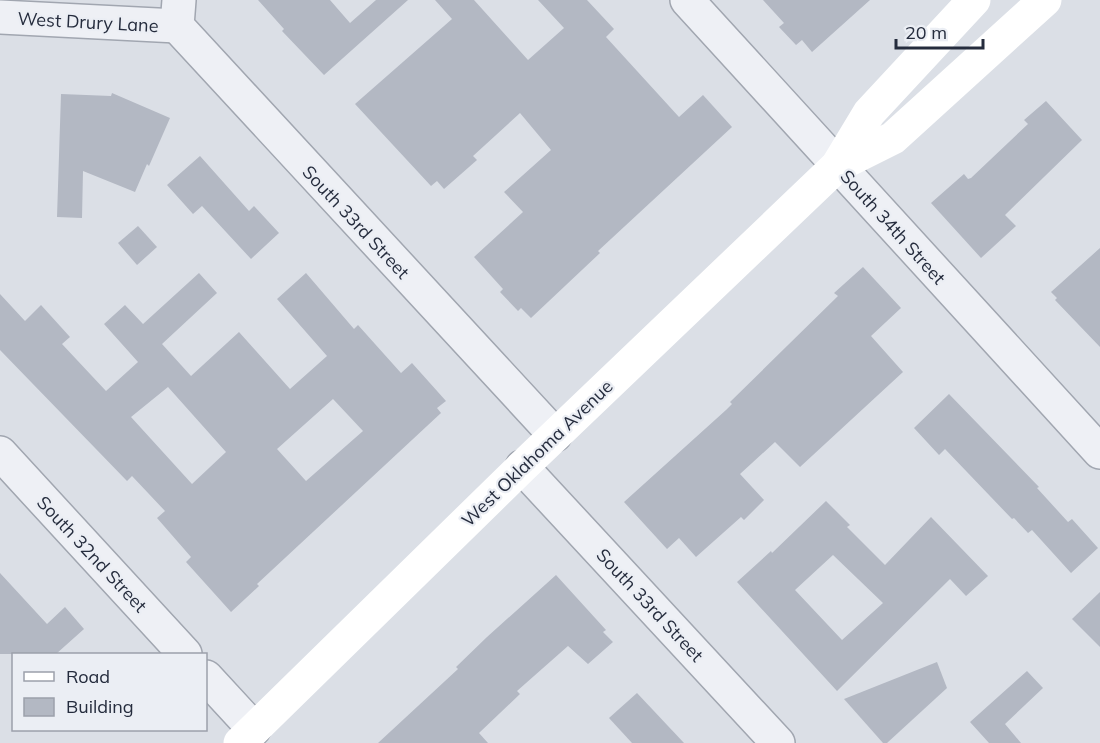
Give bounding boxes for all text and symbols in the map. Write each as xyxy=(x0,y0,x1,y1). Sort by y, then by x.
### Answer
street label: West Drury Lane xyxy=(17,7,159,37)
scale bar xyxy=(896,12,983,50)
text: 20 m xyxy=(905,21,947,44)
street label: South 33rd Street xyxy=(298,161,414,283)
street label: South 34th Street xyxy=(835,165,951,289)
street label: West Oklahoma Avenue xyxy=(456,375,618,531)
street label: South 32nd Street xyxy=(32,491,152,617)
street label: South 33rd Street xyxy=(592,544,708,666)
legend xyxy=(12,653,207,731)
text: Road xyxy=(66,665,110,688)
text: Building xyxy=(66,695,134,718)

